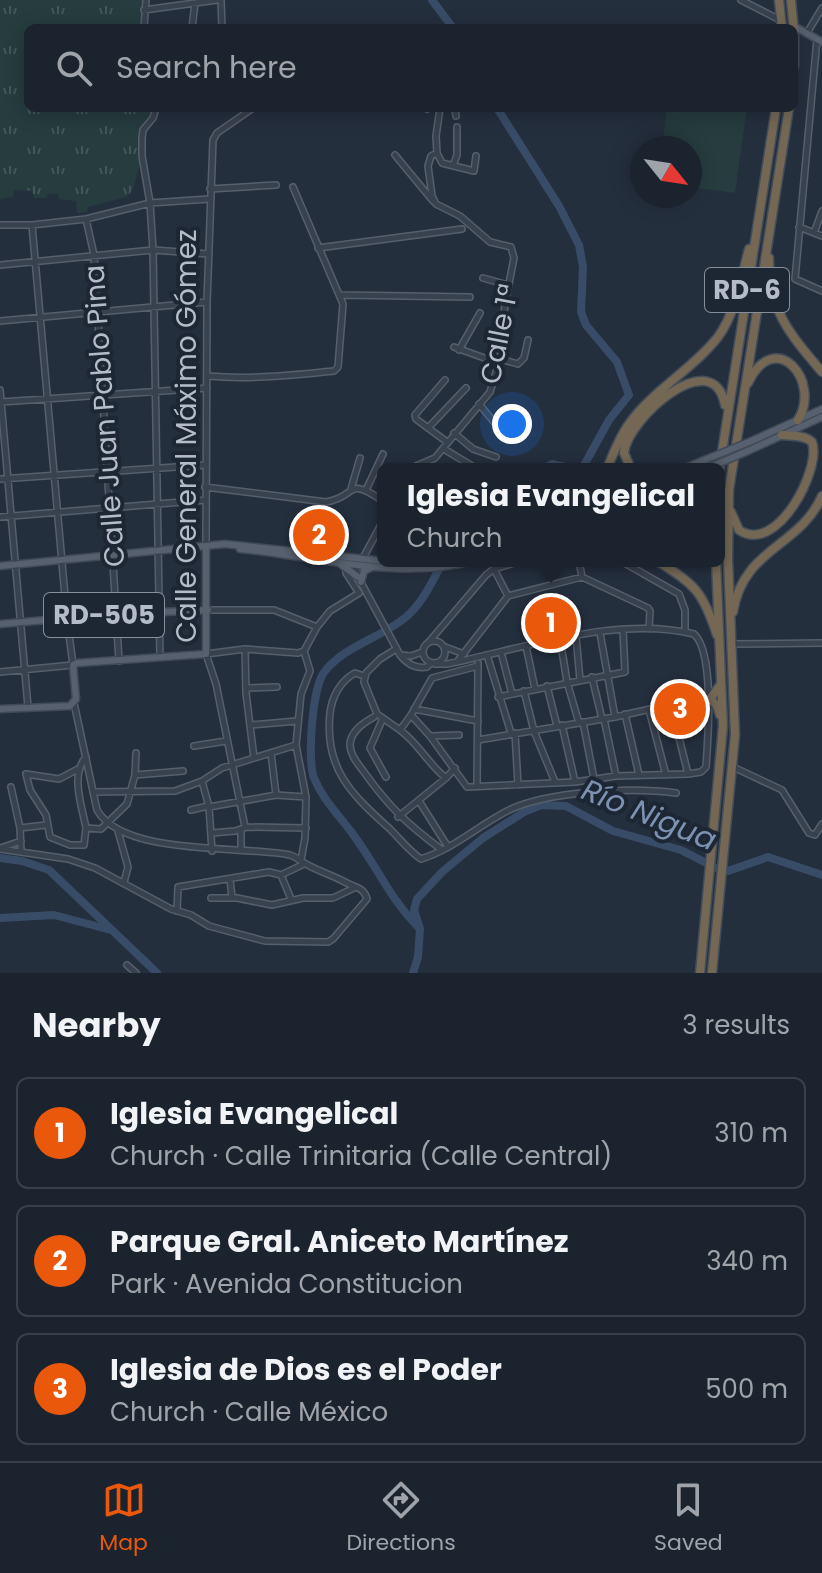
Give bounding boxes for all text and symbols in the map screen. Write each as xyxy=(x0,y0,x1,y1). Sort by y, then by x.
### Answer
search box xyxy=(24,24,798,112)
icon: search xyxy=(52,46,96,90)
text: Search here xyxy=(116,46,297,89)
north arrow xyxy=(630,136,702,208)
street label: Calle General Máximo Gómez xyxy=(167,229,206,643)
street label: Calle Juan Pablo Pina xyxy=(74,264,135,568)
road number: RD-6 xyxy=(705,268,789,312)
street label: Calle 1ª xyxy=(471,281,528,387)
your location xyxy=(492,404,532,444)
popup xyxy=(377,463,725,567)
text: Iglesia Evangelical xyxy=(407,474,695,517)
pin: 2 xyxy=(293,505,345,565)
text: Church xyxy=(407,520,502,556)
road number: RD-505 xyxy=(44,593,164,637)
pin: 1 xyxy=(525,593,577,653)
pin: 3 xyxy=(654,679,706,739)
water label: Río Nigua xyxy=(575,768,723,861)
text: Nearby xyxy=(32,1001,161,1049)
text: 3 results xyxy=(682,1007,790,1043)
text: Iglesia Evangelical xyxy=(110,1092,398,1135)
text: 1 xyxy=(55,1115,65,1151)
text: 310 m xyxy=(714,1115,788,1151)
text: Church · Calle Trinitaria (Calle Central) xyxy=(110,1138,612,1174)
text: Parque Gral. Aniceto Martínez xyxy=(110,1220,569,1263)
text: 2 xyxy=(53,1243,67,1279)
text: 340 m xyxy=(706,1243,788,1279)
text: Park · Avenida Constitucion xyxy=(110,1266,463,1302)
text: Iglesia de Dios es el Poder xyxy=(110,1348,502,1391)
text: 3 xyxy=(52,1371,68,1407)
text: 500 m xyxy=(705,1371,788,1407)
text: Church · Calle México xyxy=(110,1394,388,1430)
tab: Map xyxy=(99,1478,148,1559)
tab: Directions xyxy=(346,1478,456,1559)
tab: Saved xyxy=(654,1478,723,1559)

